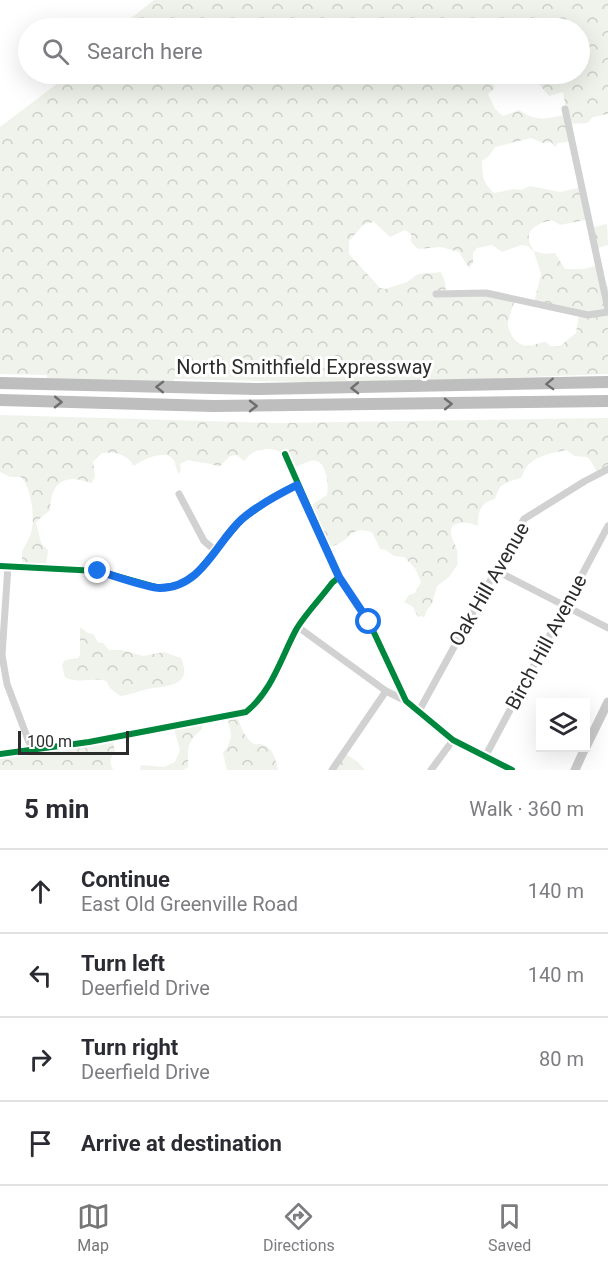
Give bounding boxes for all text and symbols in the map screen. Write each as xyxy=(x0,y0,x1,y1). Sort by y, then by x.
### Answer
search box xyxy=(18,18,590,84)
icon: search xyxy=(39,35,72,68)
text: Search here xyxy=(87,39,203,64)
street label: North Smithfield Expressway xyxy=(176,355,432,379)
one-way arrow xyxy=(545,378,554,390)
one-way arrow xyxy=(155,380,164,393)
one-way arrow xyxy=(350,382,359,394)
one-way arrow xyxy=(54,396,63,408)
one-way arrow xyxy=(444,398,453,410)
one-way arrow xyxy=(249,400,258,412)
street label: Oak Hill Avenue xyxy=(444,518,534,650)
route end xyxy=(84,557,110,583)
street label: Birch Hill Avenue xyxy=(500,570,592,714)
route start xyxy=(355,608,381,634)
map controls xyxy=(536,698,590,752)
button: layers xyxy=(536,698,590,752)
scale bar xyxy=(18,728,129,756)
text: 100 m xyxy=(27,732,72,751)
text: 5 min xyxy=(24,794,89,824)
text: Walk · 360 m xyxy=(469,797,584,821)
text: Continue xyxy=(81,867,170,892)
icon: ahead xyxy=(24,875,57,908)
text: 140 m xyxy=(528,879,584,903)
text: East Old Greenville Road xyxy=(81,892,298,916)
text: Turn left xyxy=(81,951,165,976)
icon: left xyxy=(24,959,57,992)
text: 140 m xyxy=(528,963,584,987)
text: Deerfield Drive xyxy=(81,976,210,1000)
text: Turn right xyxy=(81,1035,178,1060)
icon: right xyxy=(24,1043,57,1076)
text: 80 m xyxy=(539,1047,584,1071)
text: Deerfield Drive xyxy=(81,1060,210,1084)
icon: arrive xyxy=(24,1127,57,1160)
text: Arrive at destination xyxy=(81,1131,282,1156)
tab: Map xyxy=(77,1200,110,1255)
tab: Directions xyxy=(263,1200,335,1255)
tab: Saved xyxy=(488,1200,531,1255)

